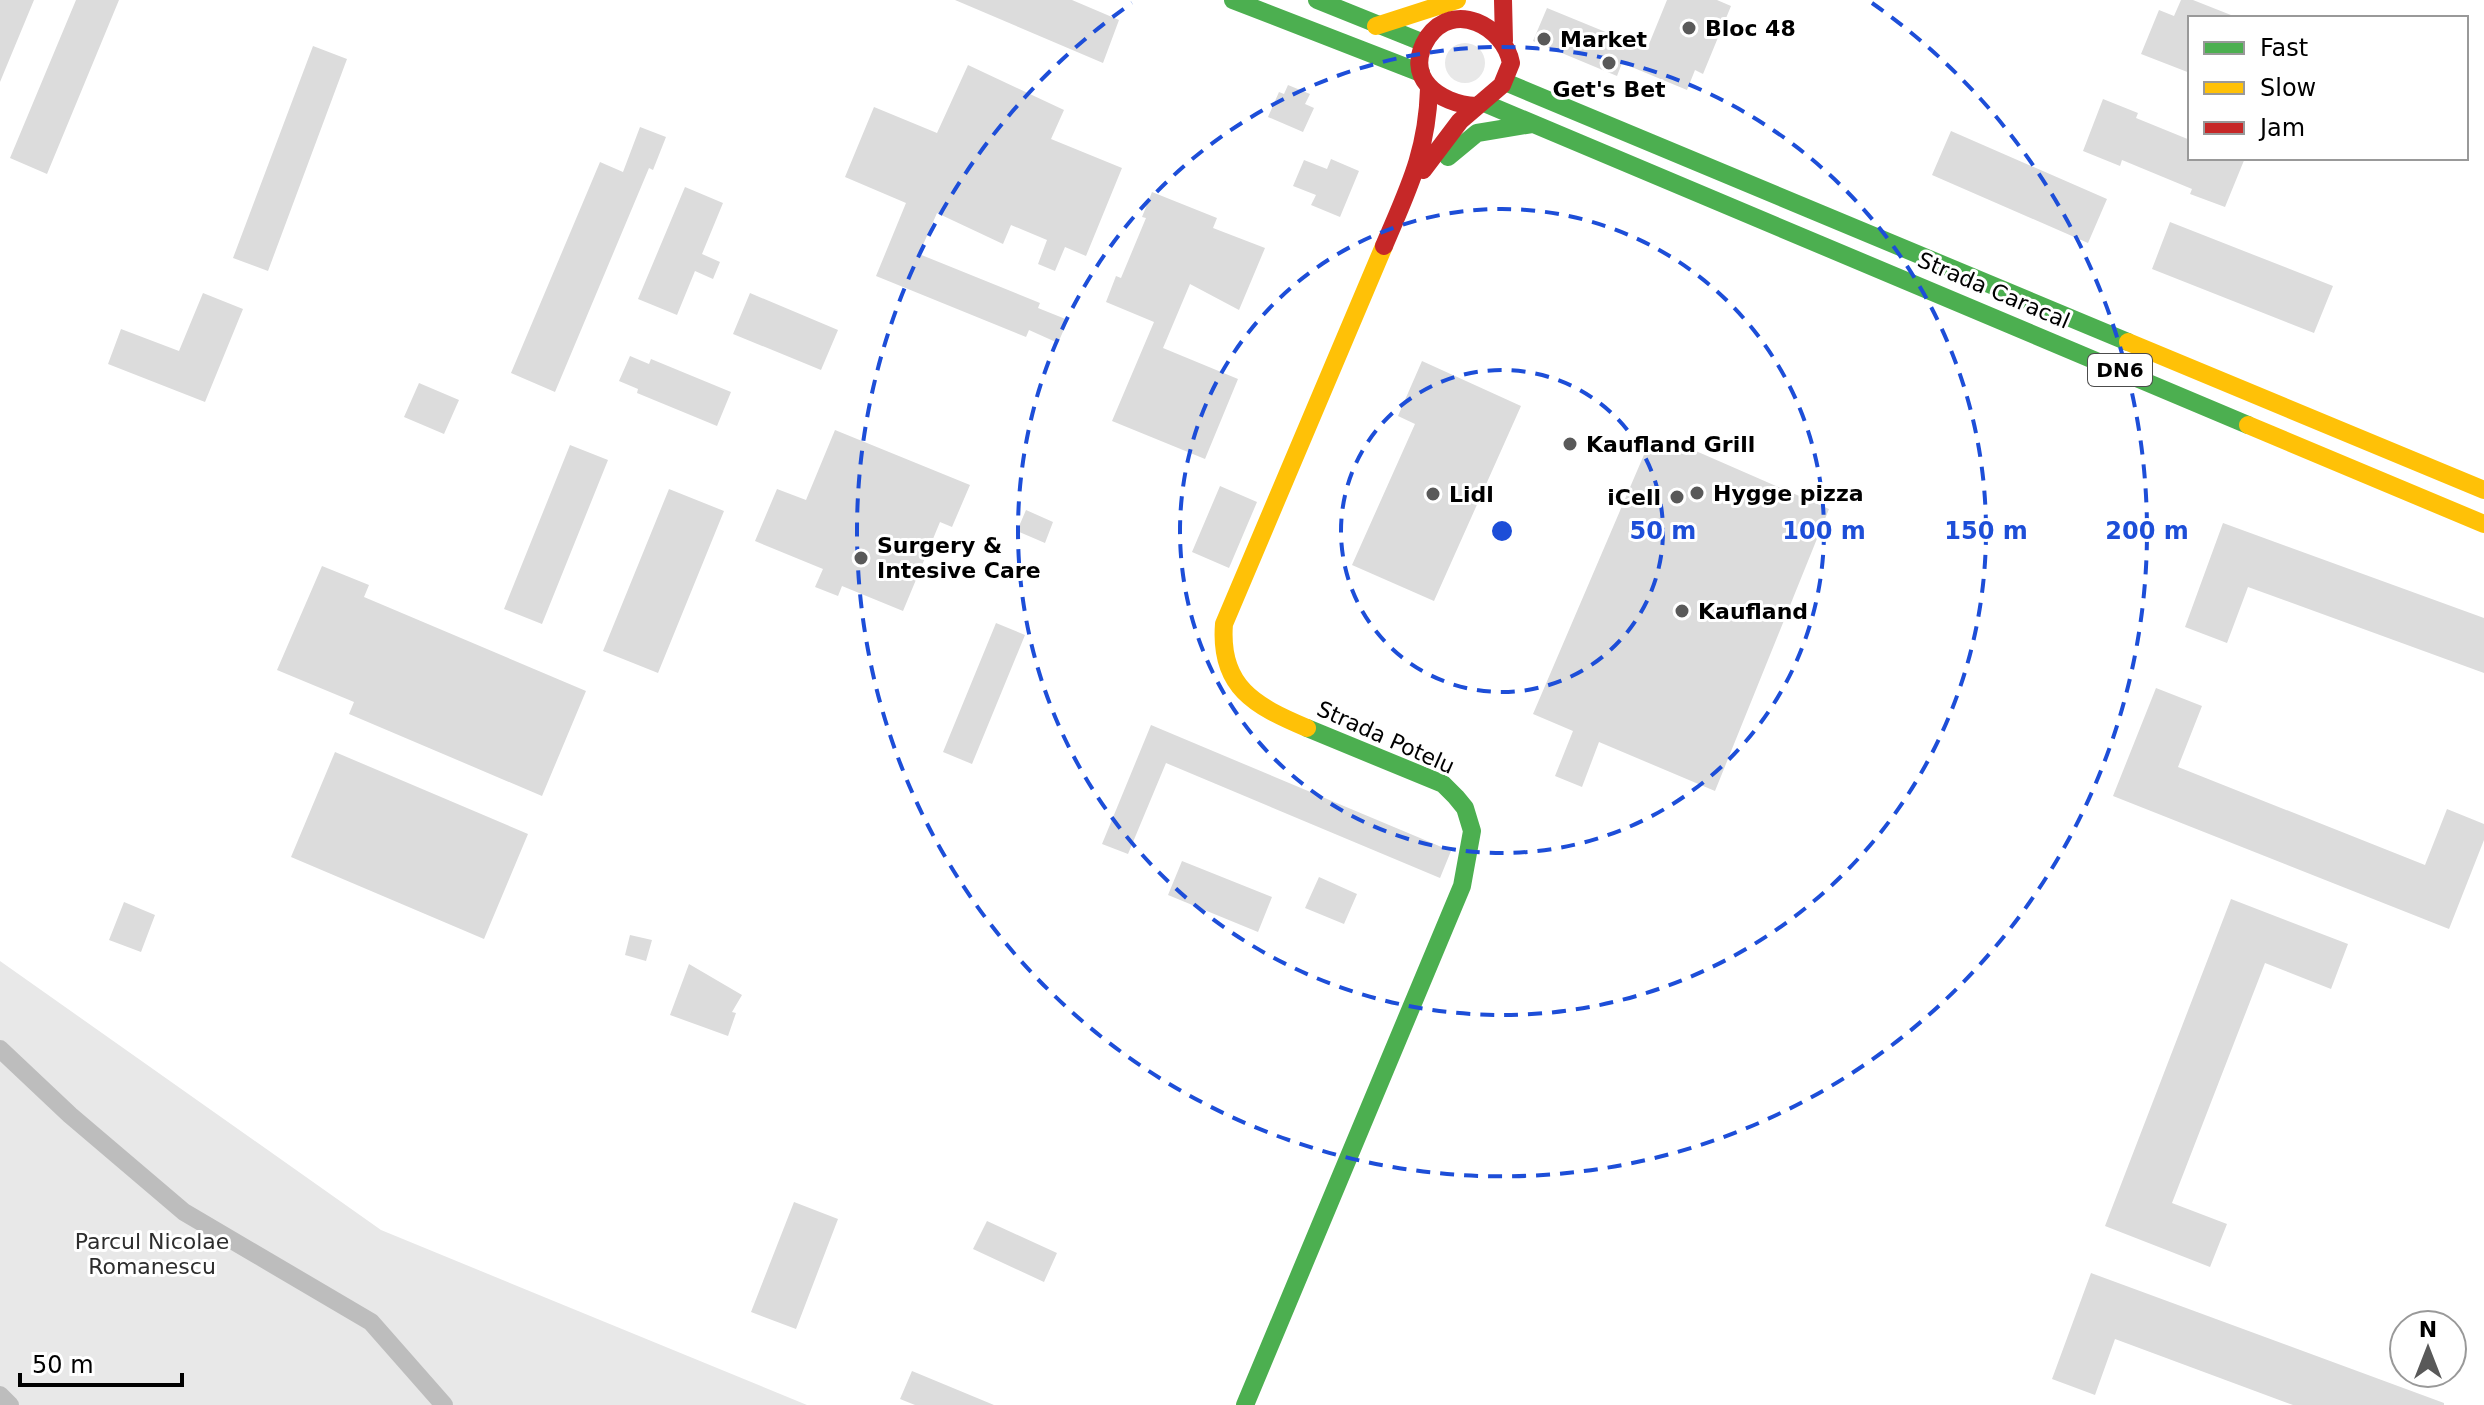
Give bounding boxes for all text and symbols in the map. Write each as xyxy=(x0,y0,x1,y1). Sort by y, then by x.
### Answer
place label: Bloc 48 xyxy=(1705,16,1796,41)
legend xyxy=(2188,16,2468,160)
marker: Bloc 48 xyxy=(1680,19,1698,37)
place label: Market xyxy=(1560,27,1648,52)
marker: Market xyxy=(1535,30,1553,48)
text: Fast xyxy=(2260,34,2308,62)
marker: Get's Bet xyxy=(1600,54,1618,72)
text: Slow xyxy=(2260,74,2316,102)
place label: Get's Bet xyxy=(1552,77,1666,102)
text: Jam xyxy=(2258,114,2305,142)
street label: Strada Caracal xyxy=(1914,247,2074,334)
road number: DN6 xyxy=(2088,354,2152,386)
place label: Kaufland Grill xyxy=(1586,432,1755,457)
marker: Kaufland Grill xyxy=(1561,435,1579,453)
place label: Hygge pizza xyxy=(1713,481,1864,506)
place label: Lidl xyxy=(1449,482,1494,507)
marker: Hygge pizza xyxy=(1688,484,1706,502)
marker: Lidl xyxy=(1424,485,1442,503)
place label: iCell xyxy=(1607,485,1661,510)
marker: iCell xyxy=(1668,488,1686,506)
centre of rings xyxy=(1488,517,1516,545)
text: 50 m xyxy=(1630,517,1696,545)
text: 100 m xyxy=(1782,517,1866,545)
text: 150 m xyxy=(1944,517,2028,545)
text: 200 m xyxy=(2105,517,2189,545)
place label: Surgery & Intesive Care xyxy=(877,533,1041,583)
marker: Surgery & Intesive Care xyxy=(852,549,870,567)
place label: Kaufland xyxy=(1698,599,1808,624)
marker: Kaufland xyxy=(1673,602,1691,620)
street label: Strada Potelu xyxy=(1313,696,1458,779)
park label: Parcul Nicolae Romanescu xyxy=(75,1229,229,1279)
north arrow xyxy=(2388,1309,2468,1389)
text: N xyxy=(2419,1317,2437,1342)
scale bar xyxy=(20,1337,182,1387)
text: 50 m xyxy=(32,1351,94,1379)

